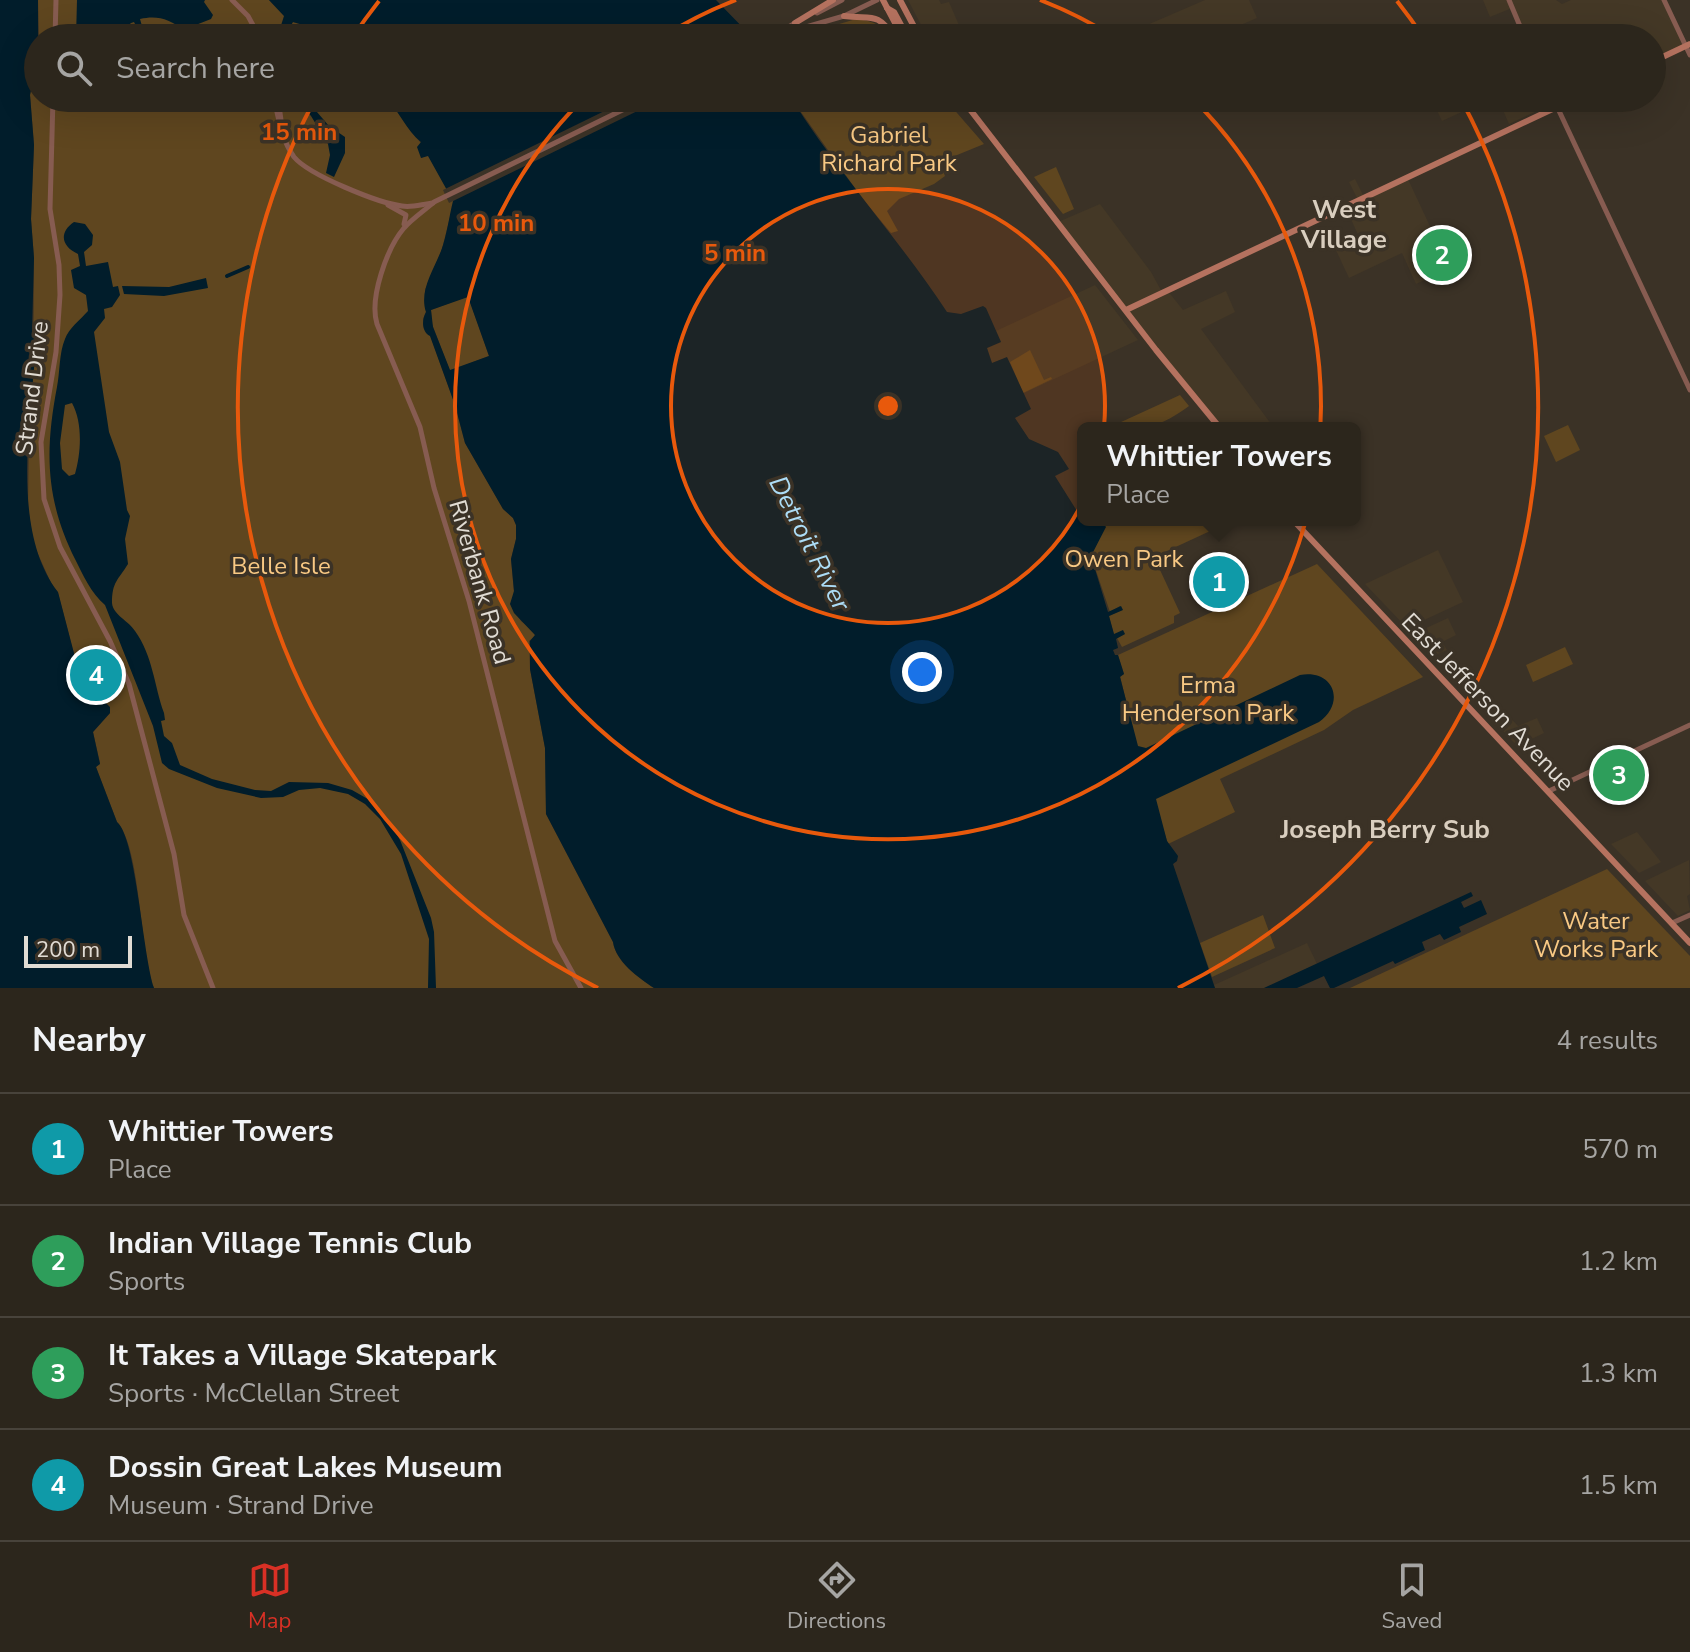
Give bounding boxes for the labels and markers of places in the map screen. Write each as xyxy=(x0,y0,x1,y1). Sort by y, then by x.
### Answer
pin: 2 xyxy=(1416,225,1468,285)
centre of rings xyxy=(874,392,902,420)
pin: 1 xyxy=(1193,552,1245,612)
pin: 4 xyxy=(70,645,122,705)
pin: 3 xyxy=(1593,745,1645,805)

